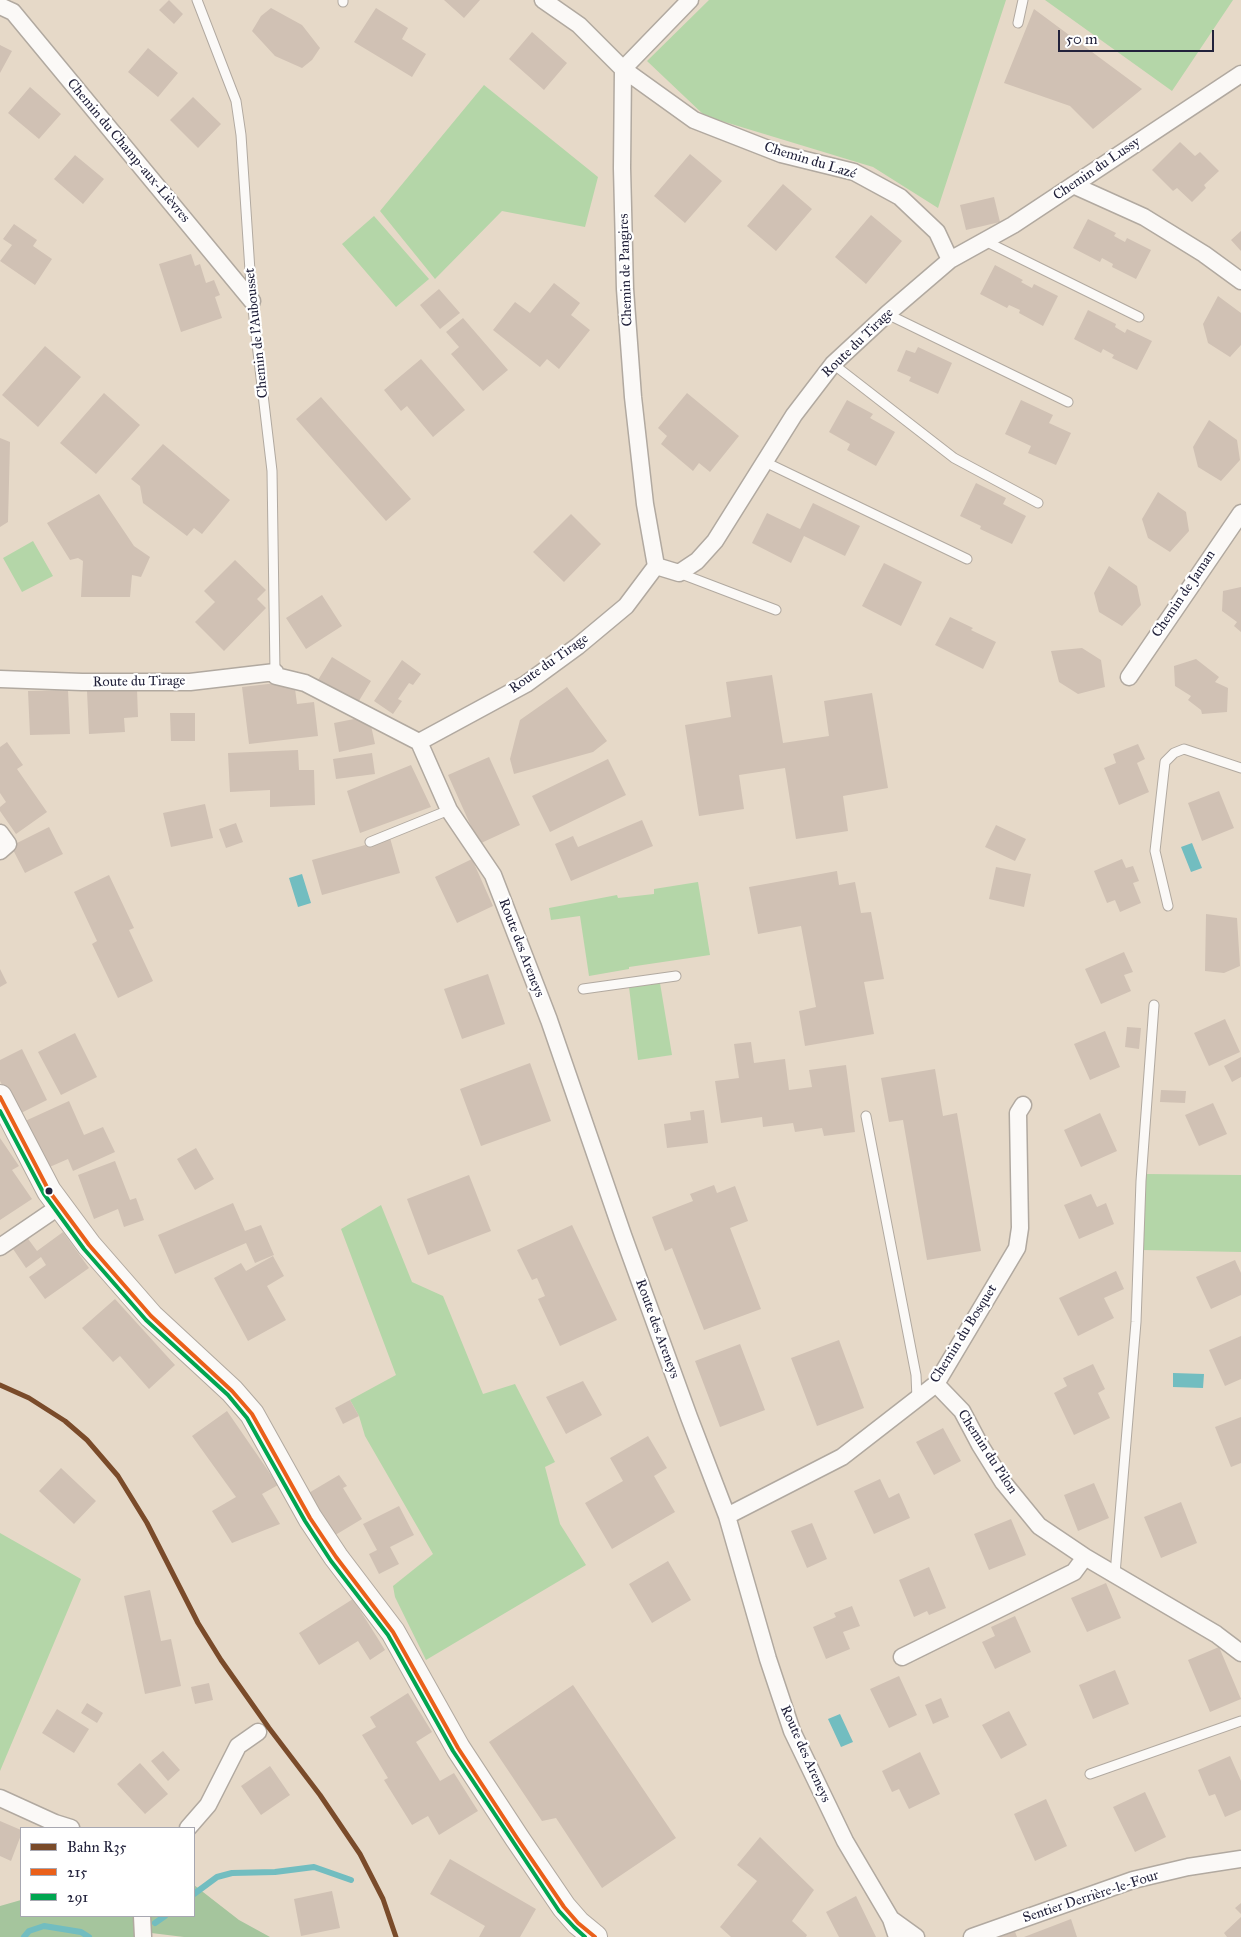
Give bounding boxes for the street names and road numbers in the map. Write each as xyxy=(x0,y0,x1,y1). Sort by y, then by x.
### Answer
street label: Chemin du Champ-aux-Lièvres xyxy=(63,76,193,226)
street label: Chemin du Lussy xyxy=(1050,134,1144,204)
street label: Chemin du Lazé xyxy=(762,139,858,183)
street label: Chemin de Pangires xyxy=(616,213,636,327)
street label: Chemin de l'Aubousset xyxy=(242,267,272,399)
street label: Route du Tirage xyxy=(819,305,897,381)
street label: Chemin de Jaman xyxy=(1149,547,1219,641)
street label: Route du Tirage xyxy=(506,631,592,697)
street label: Route du Tirage xyxy=(93,673,185,691)
street label: Route des Areneys xyxy=(494,896,548,1000)
street label: Route des Areneys xyxy=(631,1277,683,1381)
street label: Chemin du Bosquet xyxy=(927,1282,1001,1386)
street label: Chemin du Pilon xyxy=(954,1407,1020,1497)
street label: Route des Areneys xyxy=(776,1703,834,1805)
street label: Sentier Derrière-le-Four xyxy=(1021,1867,1161,1927)

